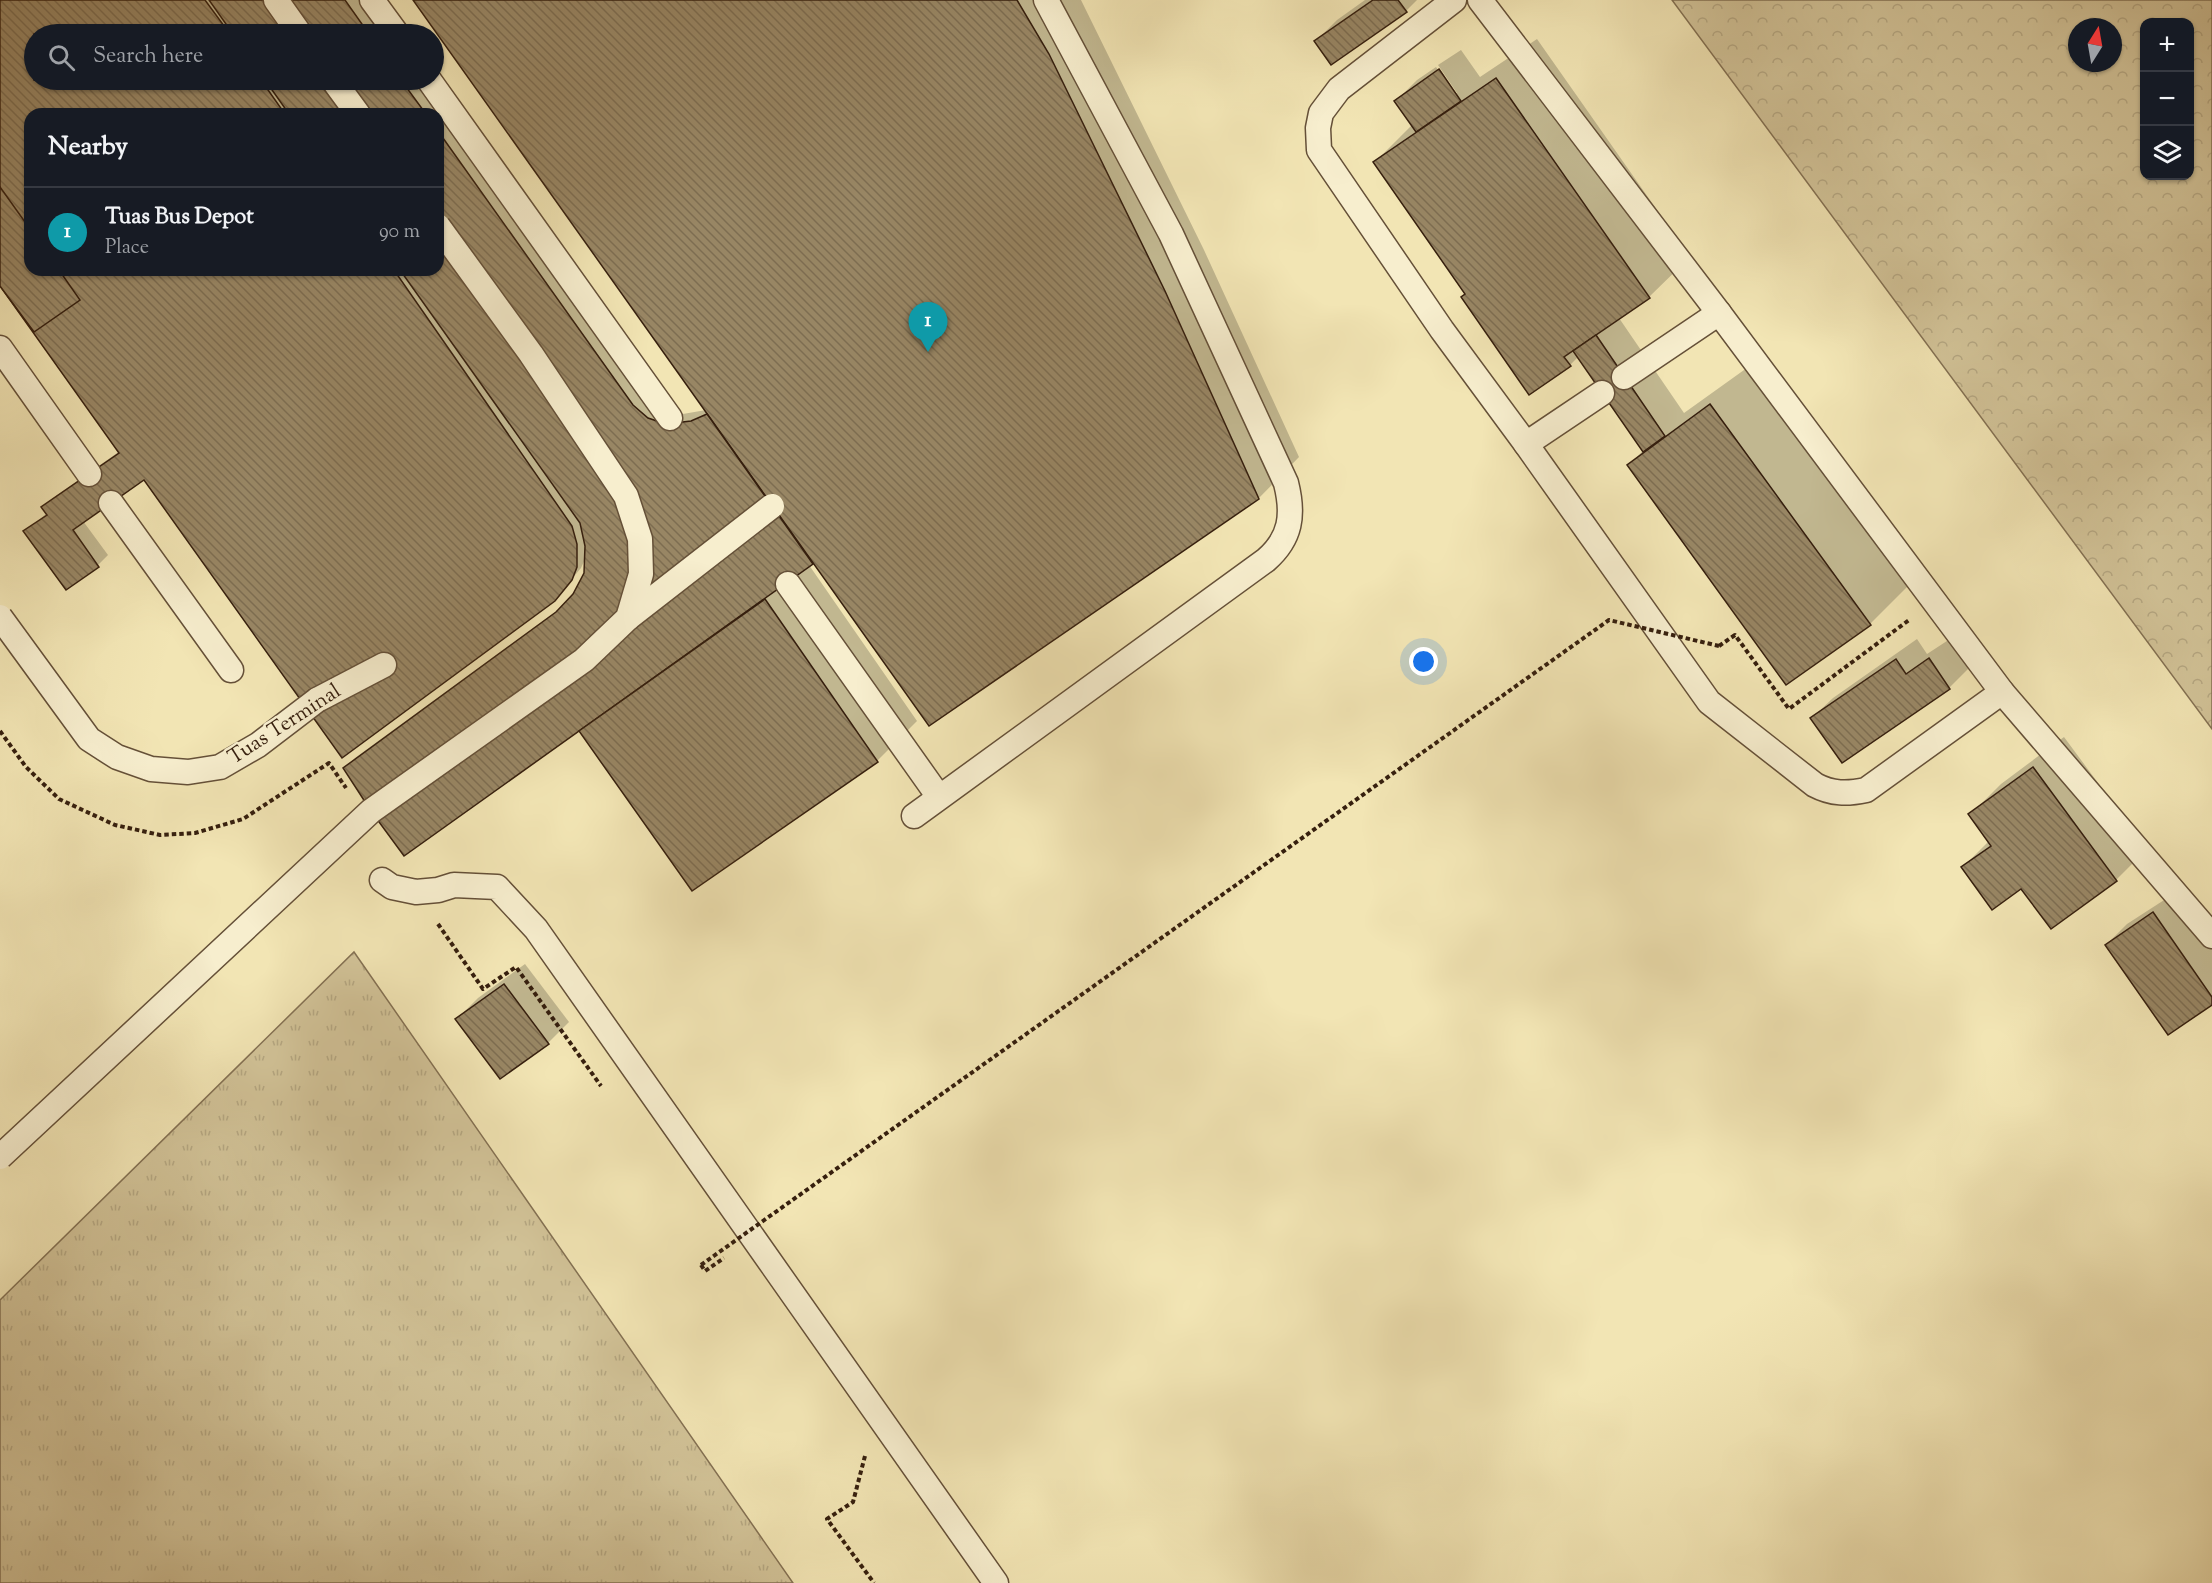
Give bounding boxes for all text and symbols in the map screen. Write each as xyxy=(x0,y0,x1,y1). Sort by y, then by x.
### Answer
north arrow xyxy=(2068,18,2122,72)
map controls xyxy=(2140,18,2194,180)
button: + xyxy=(2140,18,2194,72)
search box xyxy=(24,24,444,90)
icon: search xyxy=(45,41,78,74)
text: Search here xyxy=(93,41,203,73)
button: − xyxy=(2140,72,2194,126)
button: layers xyxy=(2140,126,2194,180)
text: Nearby xyxy=(48,129,128,166)
text: Tuas Bus Depot xyxy=(105,202,254,234)
text: 1 xyxy=(64,218,71,247)
text: 90 m xyxy=(379,218,420,247)
text: Place xyxy=(105,234,149,263)
pin: 1 xyxy=(908,302,948,352)
your location xyxy=(1409,647,1438,676)
street label: Tuas Terminal xyxy=(223,677,347,773)

